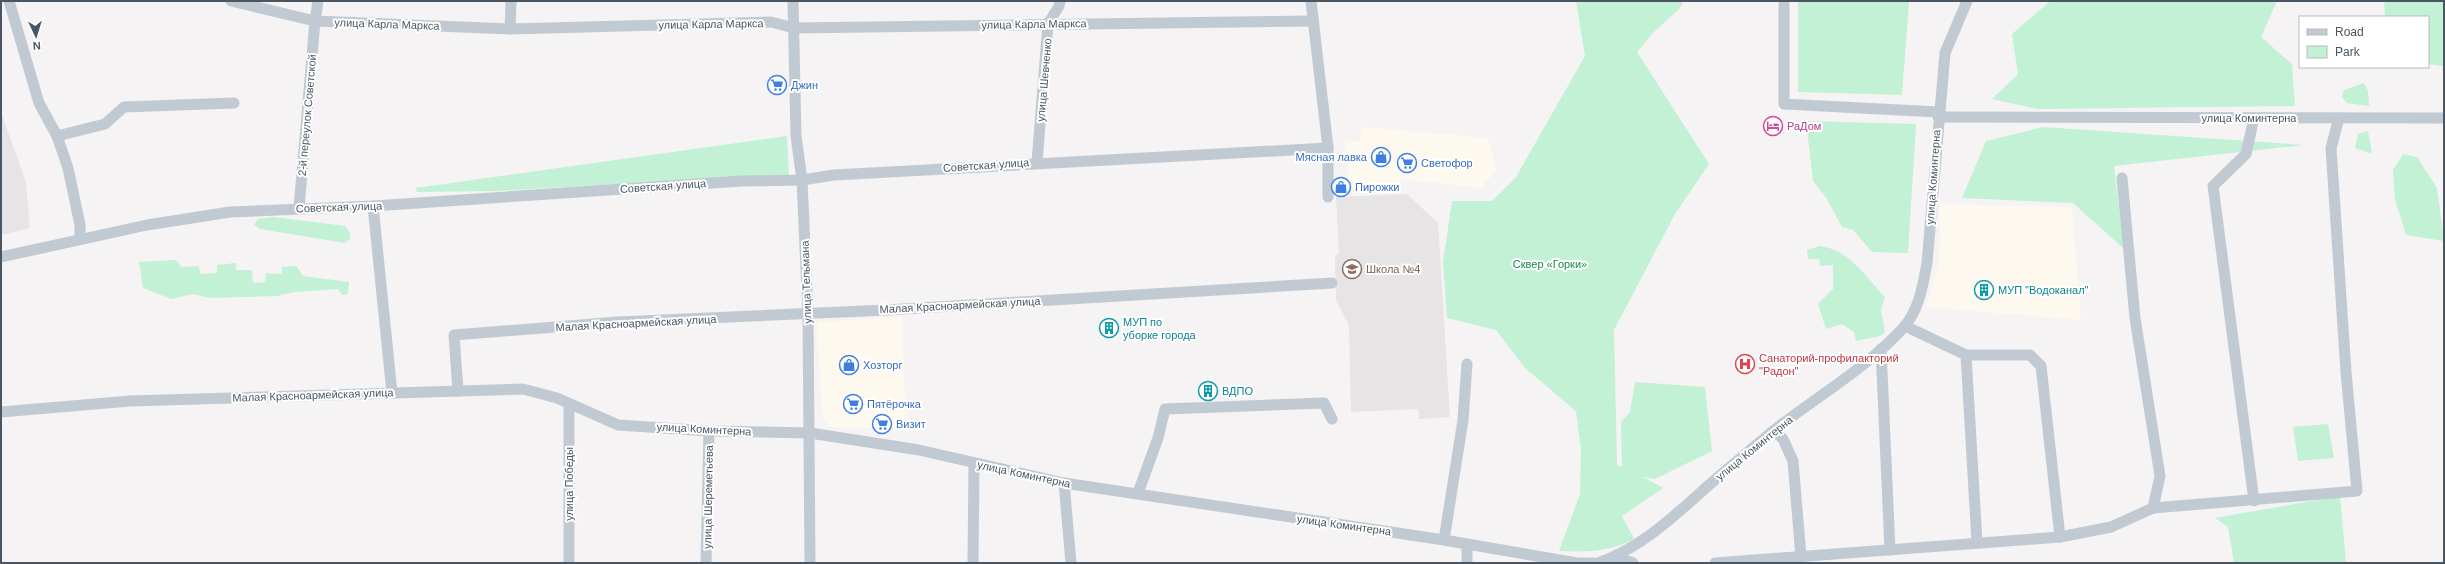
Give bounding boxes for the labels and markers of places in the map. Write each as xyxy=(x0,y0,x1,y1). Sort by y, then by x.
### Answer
supermarket icon: Джин xyxy=(766,74,788,96)
place label: Джин xyxy=(791,79,818,91)
hotel icon: РаДом xyxy=(1762,115,1784,137)
place label: РаДом xyxy=(1787,120,1821,132)
shop icon: Мясная лавка xyxy=(1370,146,1392,168)
place label: Мясная лавка xyxy=(1296,151,1368,163)
supermarket icon: Светофор xyxy=(1396,152,1418,174)
place label: Светофор xyxy=(1421,157,1473,169)
shop icon: Пирожки xyxy=(1330,176,1352,198)
place label: Пирожки xyxy=(1355,181,1399,193)
school or university icon: Школа №4 xyxy=(1341,258,1363,280)
place label: Школа №4 xyxy=(1366,263,1420,275)
building icon: МУП "Водоканал" xyxy=(1973,279,1995,301)
place label: МУП "Водоканал" xyxy=(1998,284,2089,296)
place label: МУП по уборке города xyxy=(1123,316,1197,341)
building icon: МУП по уборке города xyxy=(1098,317,1120,339)
place label: Санаторий-профилакторий "Радон" xyxy=(1759,352,1899,377)
hospital icon: Санаторий-профилакторий "Радон" xyxy=(1734,353,1756,375)
shop icon: Хозторг xyxy=(838,354,860,376)
place label: Хозторг xyxy=(863,359,902,371)
building icon: ВДПО xyxy=(1197,380,1219,402)
place label: ВДПО xyxy=(1222,385,1253,397)
supermarket icon: Пятёрочка xyxy=(842,393,864,415)
place label: Пятёрочка xyxy=(867,398,922,410)
supermarket icon: Визит xyxy=(871,413,893,435)
place label: Визит xyxy=(896,418,926,430)

